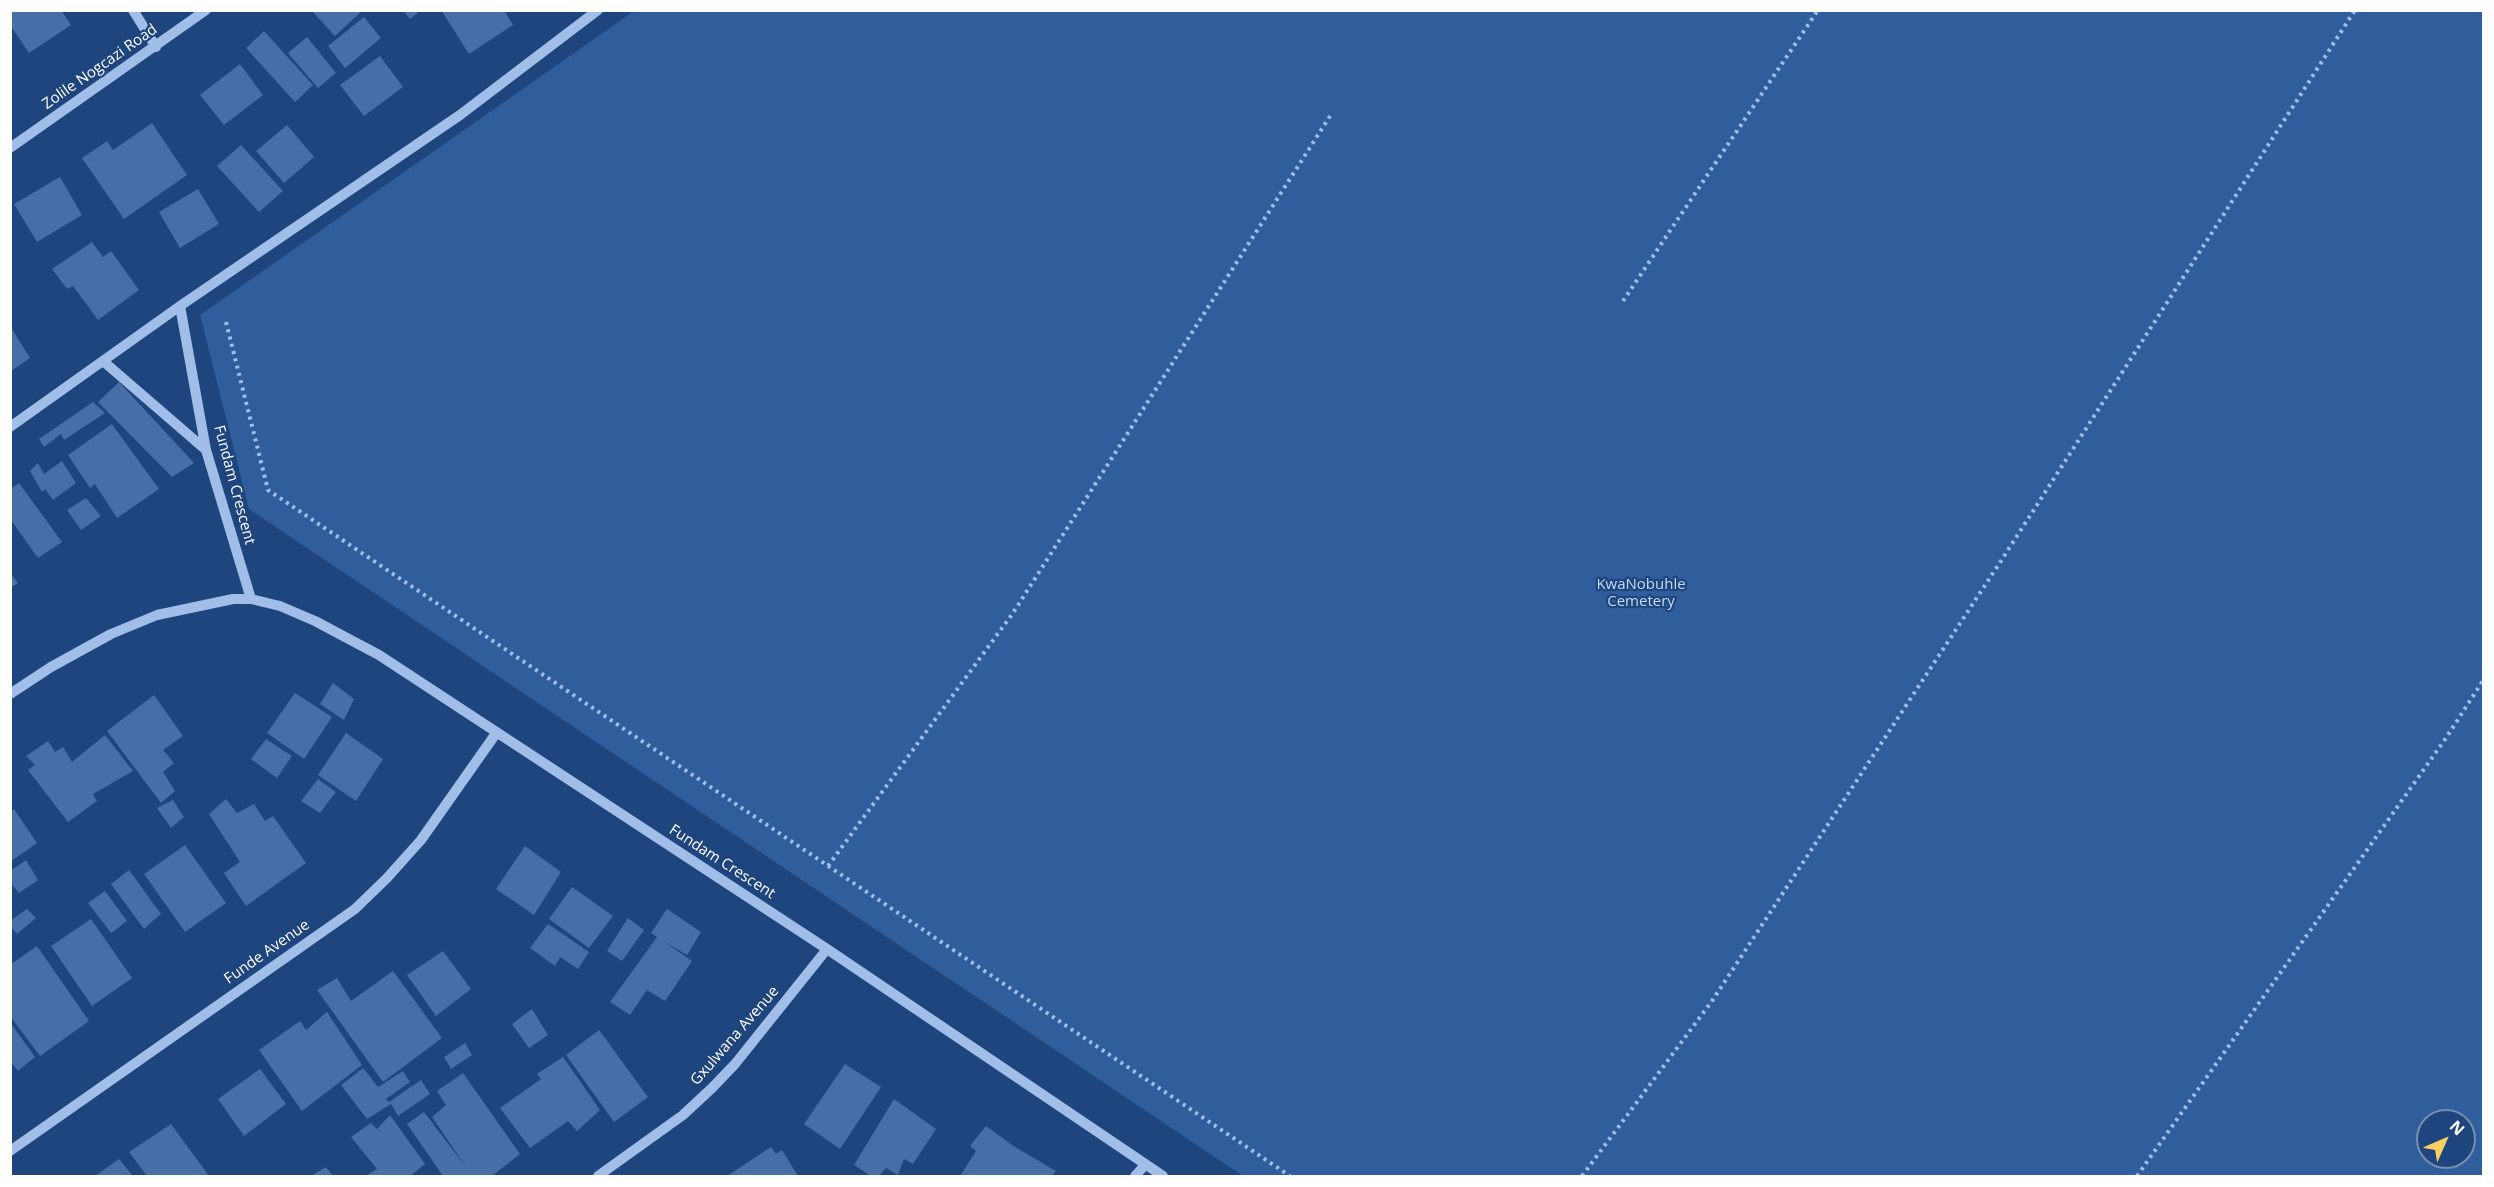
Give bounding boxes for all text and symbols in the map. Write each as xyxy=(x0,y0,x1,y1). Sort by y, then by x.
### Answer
street label: Zolile Nogcazi Road xyxy=(39,21,161,113)
street label: Fundam Crescent xyxy=(209,423,259,547)
park label: KwaNobuhle Cemetery xyxy=(1596,576,1686,611)
street label: Fundam Crescent xyxy=(666,821,778,903)
street label: Funde Avenue xyxy=(221,916,313,988)
street label: Gxulwana Avenue xyxy=(687,983,783,1089)
north arrow xyxy=(2416,1109,2476,1169)
text: N xyxy=(2445,1115,2470,1140)

